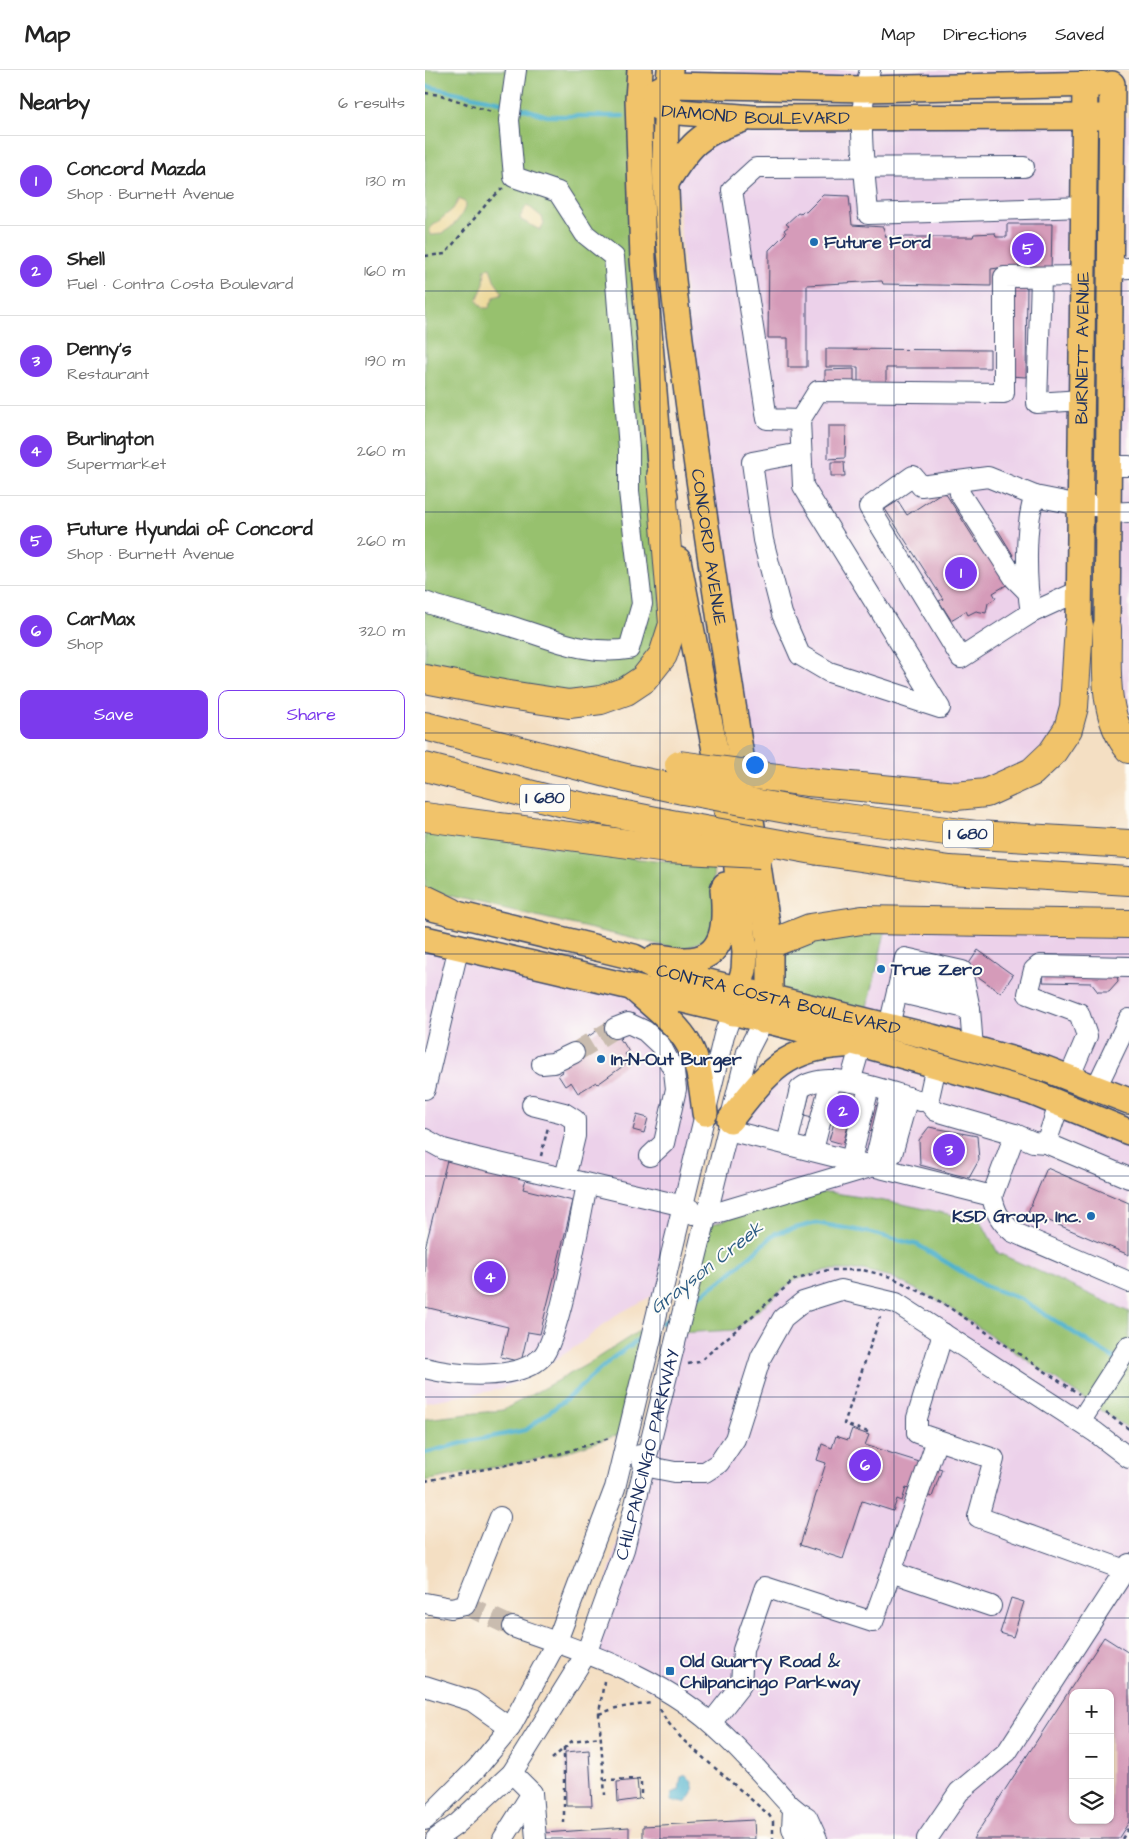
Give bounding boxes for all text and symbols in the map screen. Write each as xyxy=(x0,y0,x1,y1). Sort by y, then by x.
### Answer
text: Map xyxy=(25,18,70,52)
text: Map xyxy=(881,22,915,47)
text: Directions xyxy=(943,22,1027,47)
text: Saved xyxy=(1055,22,1104,47)
text: Nearby xyxy=(20,88,90,117)
text: 6 results xyxy=(338,92,405,114)
street label: DIAMOND BOULEVARD xyxy=(661,98,850,131)
text: Concord Mazda xyxy=(67,156,205,183)
text: 1 xyxy=(35,170,37,192)
text: 130 m xyxy=(366,170,405,192)
text: Shop · Burnett Avenue xyxy=(67,183,234,205)
place label: Future Ford xyxy=(824,230,931,255)
pin: 5 xyxy=(1012,230,1044,268)
marker: Future Ford xyxy=(808,236,820,248)
text: Shell xyxy=(67,246,105,273)
text: 2 xyxy=(31,260,41,282)
text: 160 m xyxy=(364,260,405,282)
street label: BURNETT AVENUE xyxy=(1069,271,1095,425)
text: Fuel · Contra Costa Boulevard xyxy=(67,273,293,295)
text: Denny's xyxy=(67,336,132,363)
text: 3 xyxy=(32,350,40,372)
text: 190 m xyxy=(365,350,405,372)
text: Restaurant xyxy=(67,363,149,385)
text: Burlington xyxy=(67,426,154,453)
text: 4 xyxy=(31,440,41,462)
text: 260 m xyxy=(357,440,405,462)
text: Supermarket xyxy=(67,453,166,475)
street label: CONCORD AVENUE xyxy=(685,467,733,628)
text: Future Hyundai of Concord xyxy=(67,516,313,543)
text: 5 xyxy=(30,530,42,552)
text: 260 m xyxy=(357,530,405,552)
text: Shop · Burnett Avenue xyxy=(67,543,234,565)
pin: 1 xyxy=(945,554,977,592)
text: CarMax xyxy=(67,606,135,633)
text: 6 xyxy=(31,620,41,642)
text: 320 m xyxy=(359,620,405,642)
text: Shop xyxy=(67,633,103,655)
button: Save xyxy=(20,690,208,739)
button: Share xyxy=(218,690,405,739)
your location xyxy=(742,752,768,778)
road number: I 680 xyxy=(520,784,570,811)
road number: I 680 xyxy=(943,821,993,848)
street label: CONTRA COSTA BOULEVARD xyxy=(654,957,903,1041)
place label: True Zero xyxy=(890,957,983,982)
marker: True Zero xyxy=(875,963,887,975)
place label: In-N-Out Burger xyxy=(611,1047,742,1073)
marker: In-N-Out Burger xyxy=(595,1053,607,1065)
pin: 2 xyxy=(827,1092,859,1130)
pin: 3 xyxy=(933,1131,965,1169)
place label: KSD Group, Inc. xyxy=(952,1204,1081,1229)
marker: KSD Group, Inc. xyxy=(1085,1210,1097,1222)
water label: Grayson Creek xyxy=(645,1215,770,1321)
pin: 4 xyxy=(474,1258,506,1296)
street label: CHILPANCINGO PARKWAY xyxy=(609,1346,686,1563)
pin: 6 xyxy=(849,1446,881,1484)
place label: Old Quarry Road & Chilpancingo Parkway xyxy=(680,1649,860,1696)
marker: Old Quarry Road & Chilpancingo Parkway xyxy=(664,1665,676,1677)
map controls xyxy=(1069,1689,1114,1824)
button: + xyxy=(1069,1689,1114,1734)
button: − xyxy=(1069,1734,1114,1779)
button: layers xyxy=(1069,1779,1114,1824)

